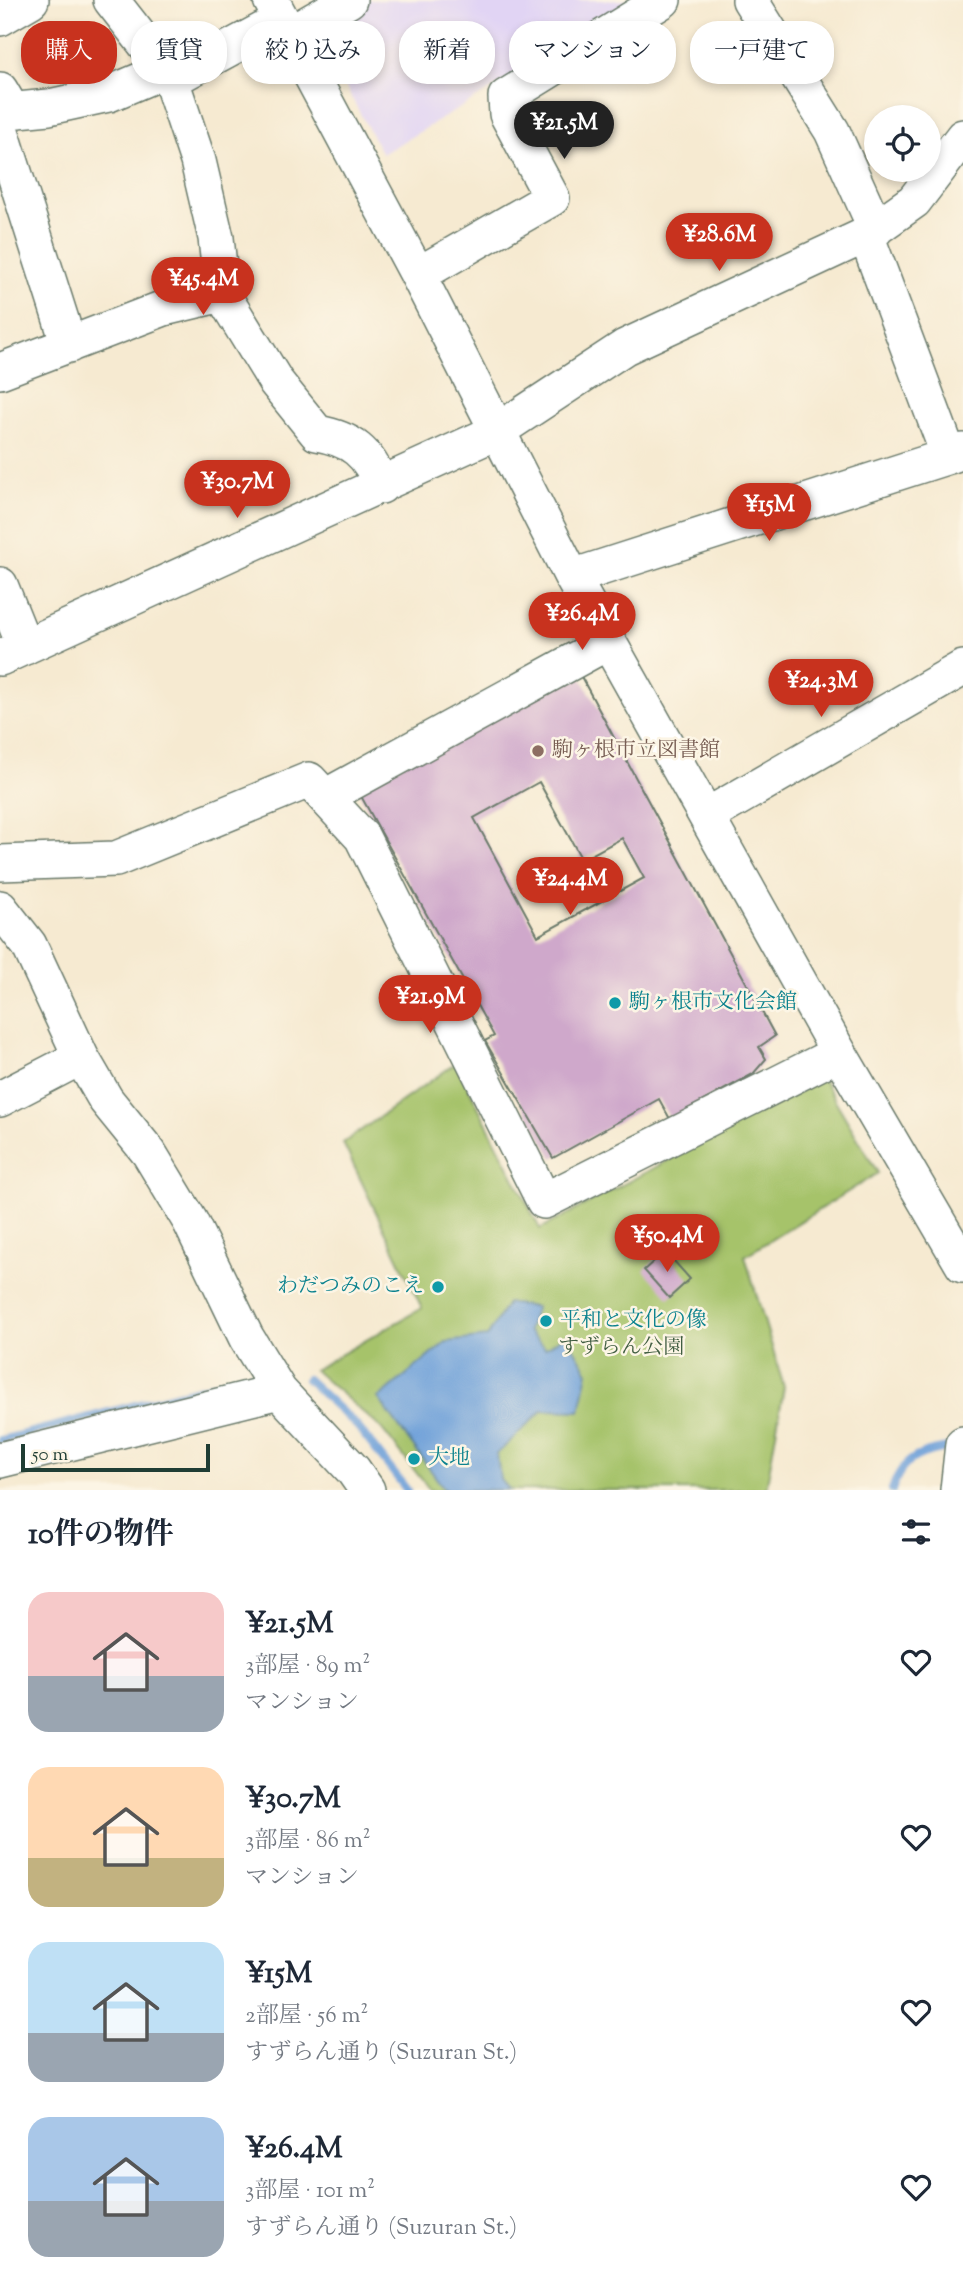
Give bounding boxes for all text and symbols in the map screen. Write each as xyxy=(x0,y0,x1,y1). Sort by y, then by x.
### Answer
chip: 購入 xyxy=(21,21,117,84)
chip: 賃貸 xyxy=(131,21,227,84)
chip: 絞り込み xyxy=(241,21,385,84)
chip: 新着 xyxy=(399,21,495,84)
chip: マンション xyxy=(509,21,676,84)
chip: 一戸建て xyxy=(690,21,834,84)
pin: ¥21.5M xyxy=(507,102,621,161)
map controls xyxy=(864,105,941,182)
button: locate xyxy=(864,105,941,182)
text: ¥21.5M xyxy=(530,107,598,140)
pin: ¥28.6M xyxy=(662,214,776,273)
text: ¥28.6M xyxy=(682,219,756,252)
pin: ¥45.4M xyxy=(146,258,260,317)
text: ¥45.4M xyxy=(167,263,239,296)
pin: ¥30.7M xyxy=(180,461,294,520)
text: ¥30.7M xyxy=(200,466,274,499)
pin: ¥15M xyxy=(728,484,810,543)
text: ¥15M xyxy=(743,489,795,522)
pin: ¥26.4M xyxy=(525,592,639,652)
text: ¥26.4M xyxy=(545,598,619,631)
pin: ¥24.3M xyxy=(764,660,878,719)
text: ¥24.3M xyxy=(784,665,858,698)
place label: 駒ヶ根市立図書館 xyxy=(552,736,720,766)
marker: 駒ヶ根市立図書館 xyxy=(530,743,546,759)
pin: ¥24.4M xyxy=(513,858,627,917)
text: ¥24.4M xyxy=(532,863,608,896)
pin: ¥21.9M xyxy=(373,976,487,1035)
text: ¥21.9M xyxy=(395,981,465,1014)
place label: 駒ヶ根市文化会館 xyxy=(629,988,797,1018)
marker: 駒ヶ根市文化会館 xyxy=(607,995,623,1011)
pin: ¥50.4M xyxy=(610,1214,724,1274)
text: ¥50.4M xyxy=(631,1220,703,1253)
place label: わだつみのこえ xyxy=(277,1272,424,1302)
marker: わだつみのこえ xyxy=(430,1279,446,1295)
place label: 平和と文化の像 xyxy=(560,1306,707,1336)
marker: 平和と文化の像 xyxy=(538,1313,554,1329)
park label: すずらん公園 xyxy=(558,1333,684,1363)
scale bar xyxy=(21,1441,210,1473)
text: 50 m xyxy=(32,1442,68,1469)
place label: 大地 xyxy=(428,1444,470,1474)
marker: 大地 xyxy=(406,1451,422,1467)
icon: filters xyxy=(897,1513,935,1551)
text: 10件の物件 xyxy=(28,1514,174,1557)
text: ¥21.5M xyxy=(245,1603,334,1646)
icon: home xyxy=(84,1620,168,1704)
icon: heart xyxy=(897,1643,935,1681)
text: 3部屋 · 89 m² xyxy=(245,1650,370,1683)
text: マンション xyxy=(245,1687,359,1720)
text: ¥30.7M xyxy=(245,1778,341,1821)
icon: home xyxy=(84,1795,168,1879)
icon: heart xyxy=(897,1818,935,1856)
text: 3部屋 · 86 m² xyxy=(245,1825,371,1858)
text: マンション xyxy=(245,1862,359,1895)
text: ¥15M xyxy=(245,1953,312,1996)
icon: home xyxy=(84,1970,168,2054)
icon: heart xyxy=(897,1993,935,2031)
text: 2部屋 · 56 m² xyxy=(245,2000,368,2033)
text: すずらん通り (Suzuran St.) xyxy=(245,2037,517,2070)
text: ¥26.4M xyxy=(245,2128,343,2171)
icon: home xyxy=(84,2145,168,2229)
icon: heart xyxy=(897,2168,935,2206)
text: 3部屋 · 101 m² xyxy=(245,2175,375,2208)
text: すずらん通り (Suzuran St.) xyxy=(245,2212,517,2245)

